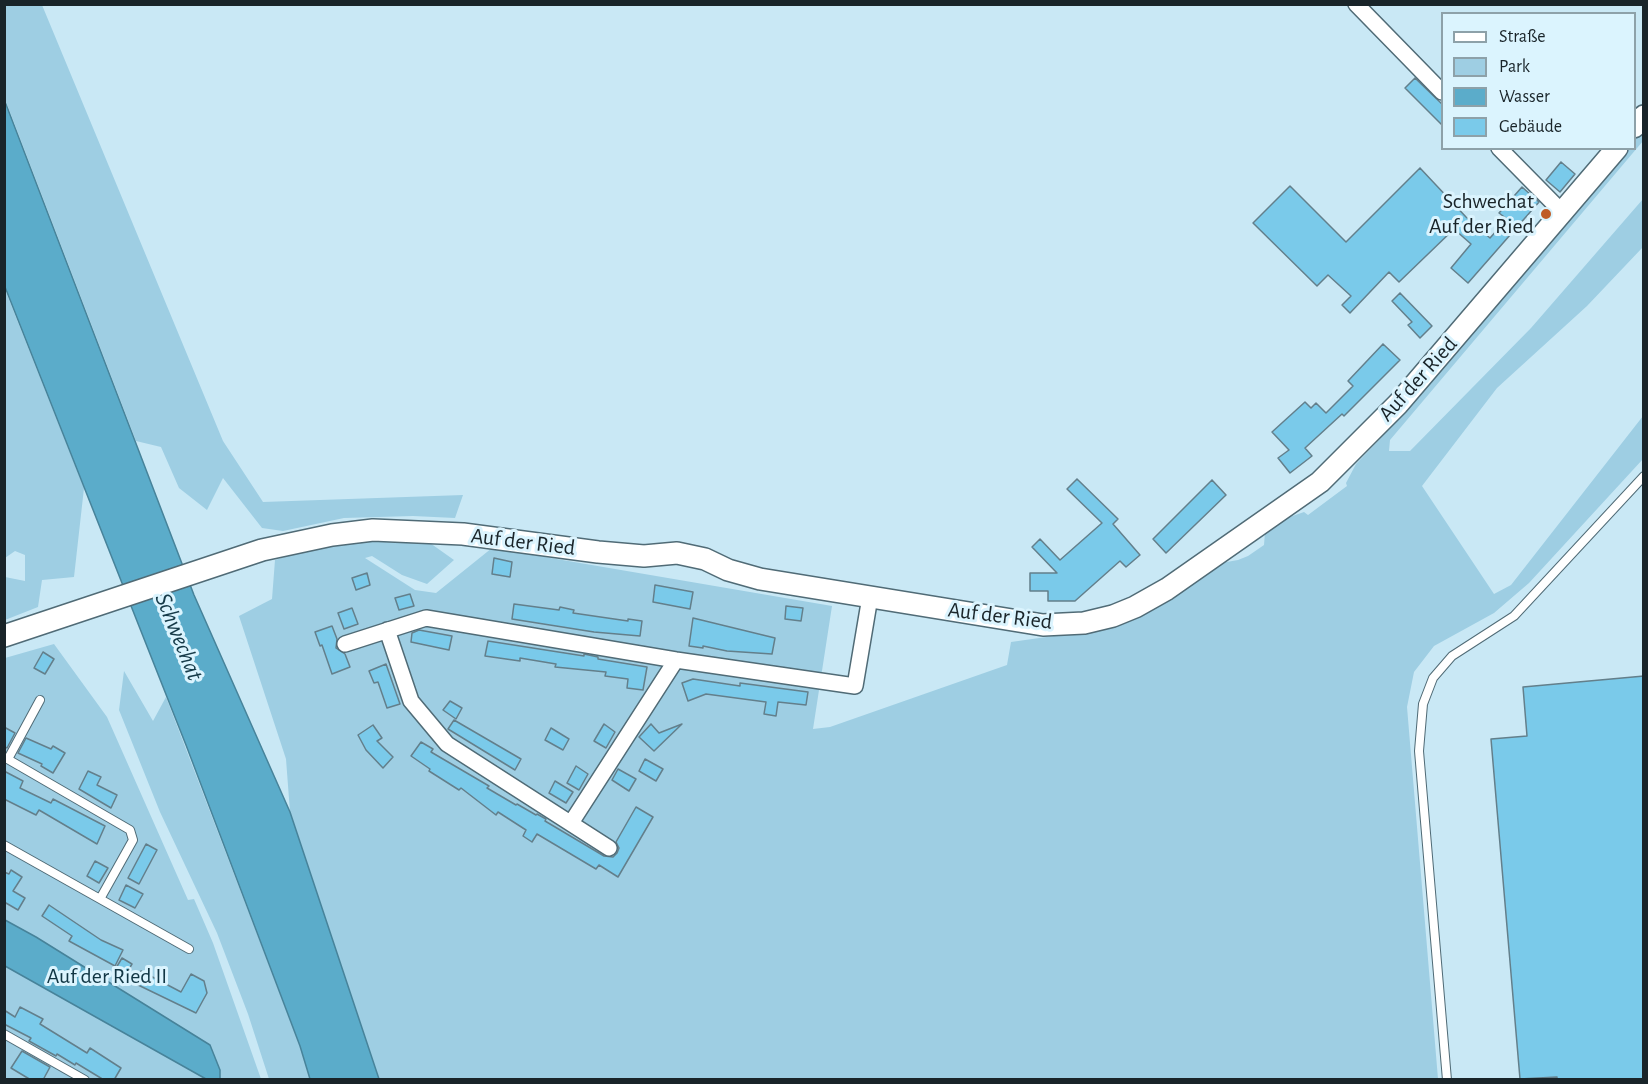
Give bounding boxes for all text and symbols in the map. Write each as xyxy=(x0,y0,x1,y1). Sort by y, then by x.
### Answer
legend xyxy=(1441,12,1636,150)
text: Straße xyxy=(1499,28,1545,46)
text: Park xyxy=(1499,58,1530,76)
text: Wasser xyxy=(1499,88,1550,106)
text: Gebäude xyxy=(1499,118,1562,136)
place label: Schwechat Auf der Ried xyxy=(1429,188,1534,240)
marker: Schwechat Auf der Ried xyxy=(1539,207,1553,221)
street label: Auf der Ried xyxy=(1373,331,1463,427)
street label: Auf der Ried xyxy=(469,523,577,561)
water label: Schwechat xyxy=(148,589,210,685)
street label: Auf der Ried xyxy=(946,597,1054,635)
park label: Auf der Ried II xyxy=(47,963,167,989)

